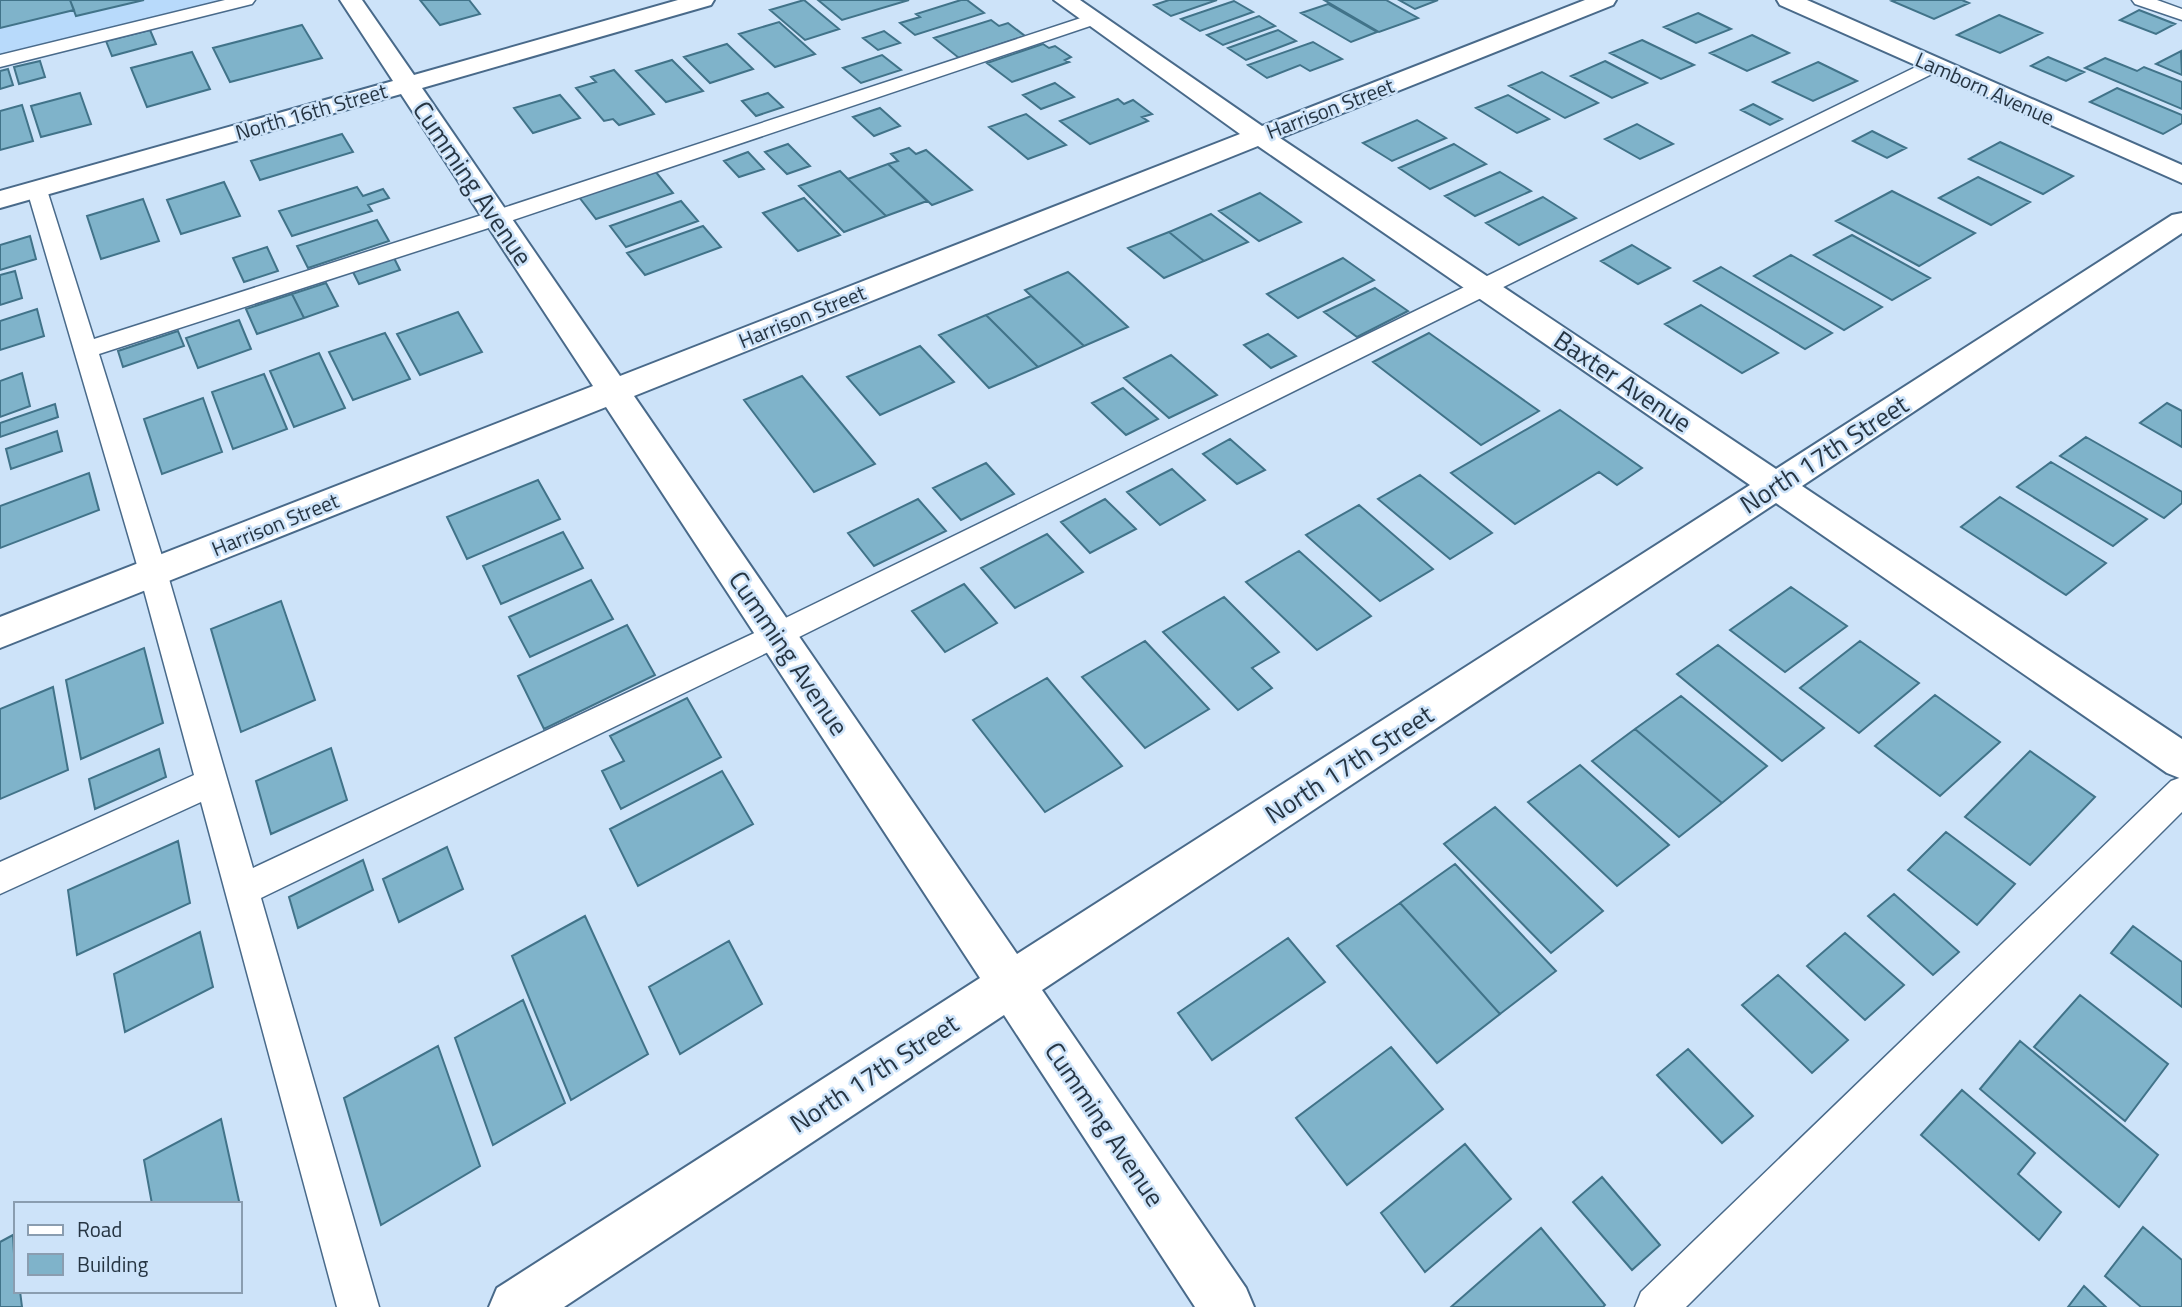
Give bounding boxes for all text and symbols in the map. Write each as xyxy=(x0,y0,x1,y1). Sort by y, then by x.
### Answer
street label: Lamborn Avenue xyxy=(1910,43,2060,133)
street label: Harrison Street xyxy=(1261,69,1399,147)
street label: North 16th Street xyxy=(231,74,391,148)
street label: Cumming Avenue xyxy=(403,93,543,273)
street label: Harrison Street xyxy=(734,276,871,356)
street label: Baxter Avenue xyxy=(1546,320,1700,442)
street label: North 17th Street xyxy=(1732,385,1916,523)
street label: Harrison Street xyxy=(207,484,344,564)
street label: Cumming Avenue xyxy=(719,563,859,743)
street label: North 17th Street xyxy=(1257,695,1441,833)
street label: North 17th Street xyxy=(782,1004,966,1142)
street label: Cumming Avenue xyxy=(1035,1034,1175,1214)
legend xyxy=(14,1202,242,1293)
text: Road xyxy=(77,1213,122,1245)
text: Building xyxy=(77,1248,149,1280)

